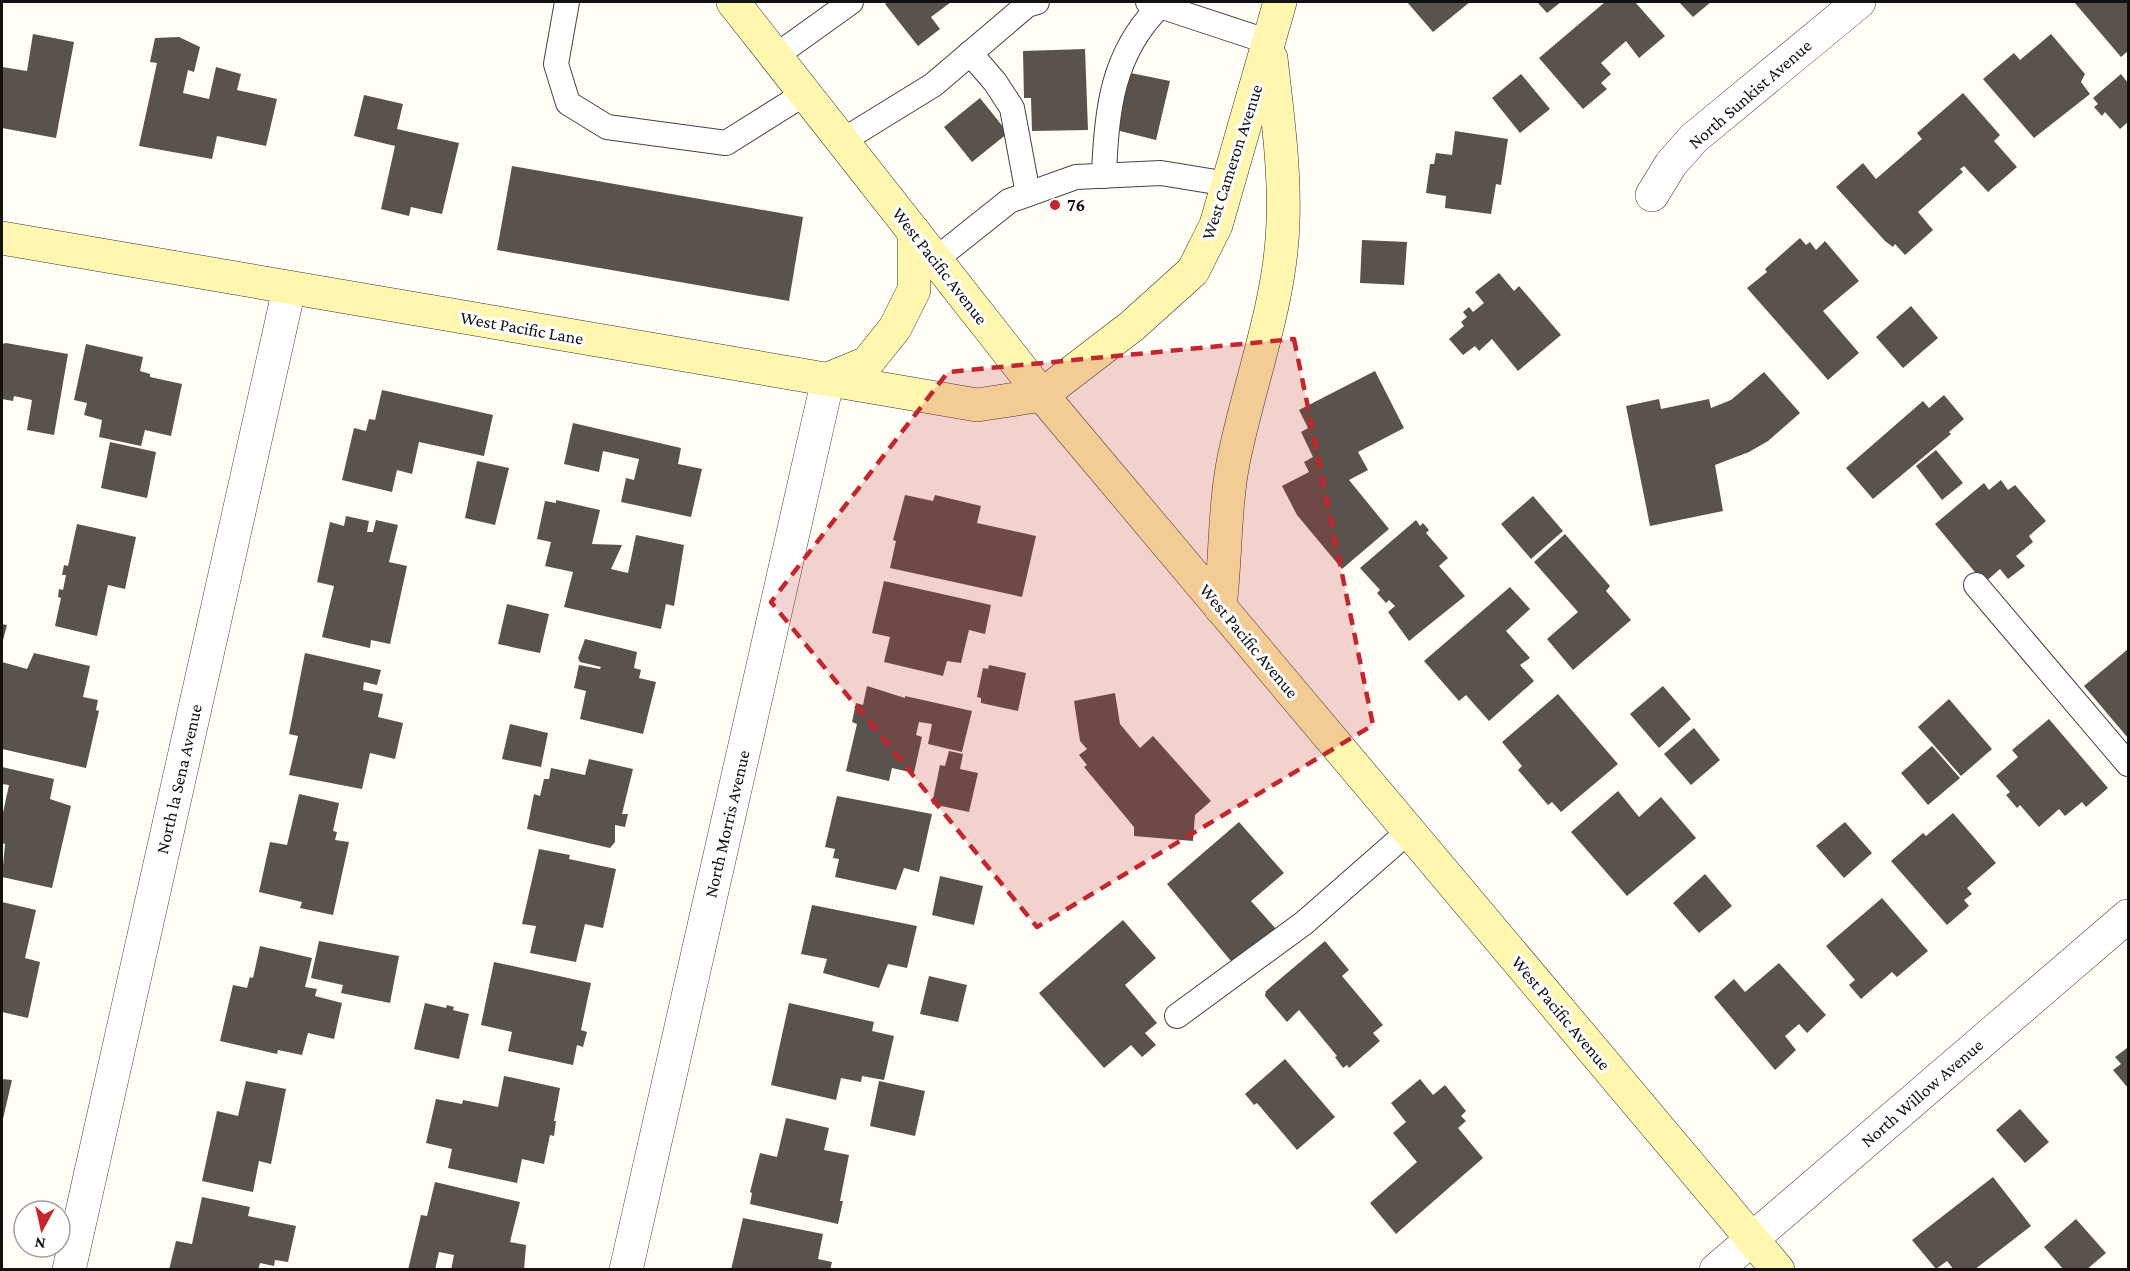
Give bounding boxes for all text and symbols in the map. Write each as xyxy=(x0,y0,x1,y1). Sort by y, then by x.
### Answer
street label: North Sunkist Avenue xyxy=(1684,35,1816,153)
street label: West Cameron Avenue xyxy=(1197,82,1267,242)
place label: 76 xyxy=(1067,195,1085,215)
marker: 76 xyxy=(1048,198,1062,212)
street label: West Pacific Avenue xyxy=(888,204,992,329)
street label: West Pacific Lane xyxy=(459,307,585,349)
street label: West Pacific Avenue xyxy=(1195,580,1303,702)
street label: North la Sena Avenue xyxy=(152,702,206,856)
street label: North Morris Avenue xyxy=(700,748,754,900)
street label: West Pacific Avenue xyxy=(1507,952,1615,1074)
street label: North Willow Avenue xyxy=(1857,1035,1987,1151)
north arrow xyxy=(12,1199,72,1259)
text: N xyxy=(33,1234,47,1253)

